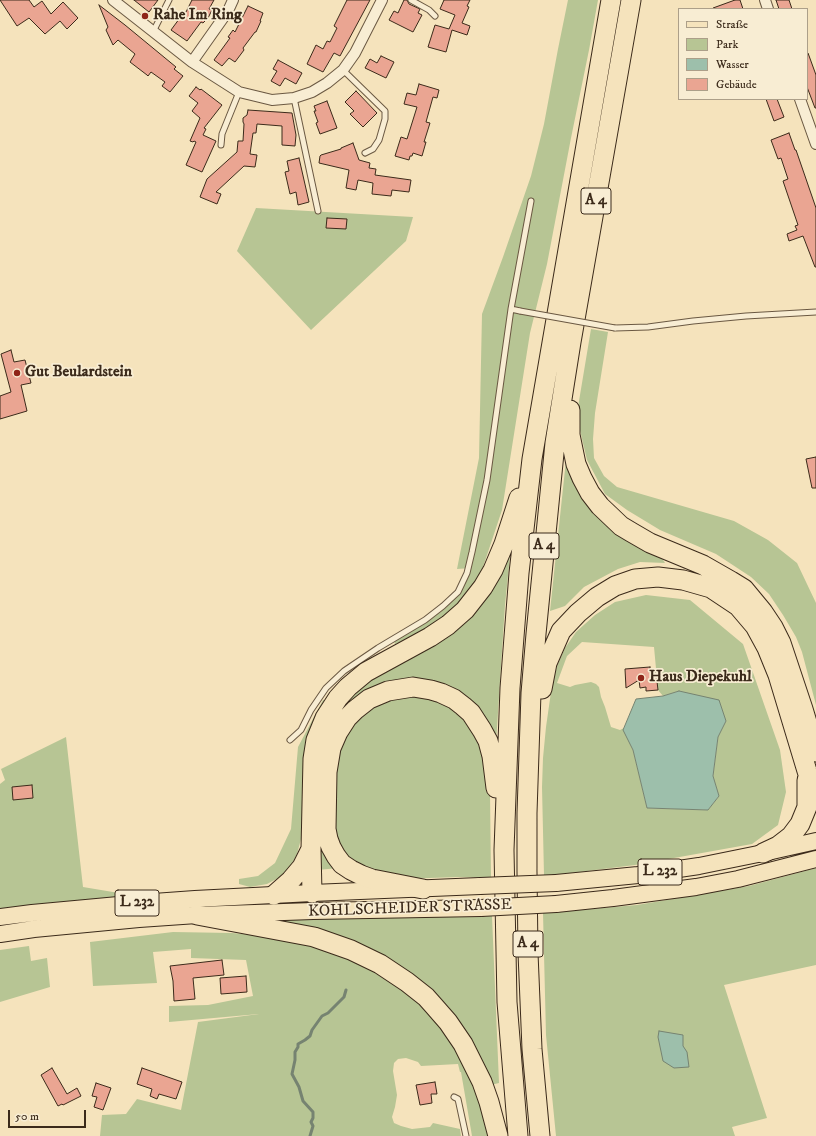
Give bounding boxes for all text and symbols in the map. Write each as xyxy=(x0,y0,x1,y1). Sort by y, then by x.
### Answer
place label: Rahe Im Ring xyxy=(153,6,242,26)
legend xyxy=(678,8,808,100)
marker: Rahe Im Ring xyxy=(140,11,150,21)
text: Straße xyxy=(716,17,748,32)
text: Park xyxy=(716,37,738,52)
text: Wasser xyxy=(716,57,749,72)
text: Gebäude xyxy=(716,77,757,92)
road number: A 4 xyxy=(581,188,611,214)
place label: Gut Beulardstein xyxy=(25,363,132,383)
marker: Gut Beulardstein xyxy=(12,368,22,378)
road number: A 4 xyxy=(529,533,559,559)
place label: Haus Diepekuhl xyxy=(649,668,752,688)
marker: Haus Diepekuhl xyxy=(636,673,646,683)
road number: L 232 xyxy=(638,859,682,885)
road number: L 232 xyxy=(115,890,159,916)
street label: KOHLSCHEIDER STRASSE xyxy=(308,896,512,922)
road number: A 4 xyxy=(513,931,543,957)
scale bar xyxy=(10,1102,88,1128)
text: 50 m xyxy=(15,1109,39,1124)

